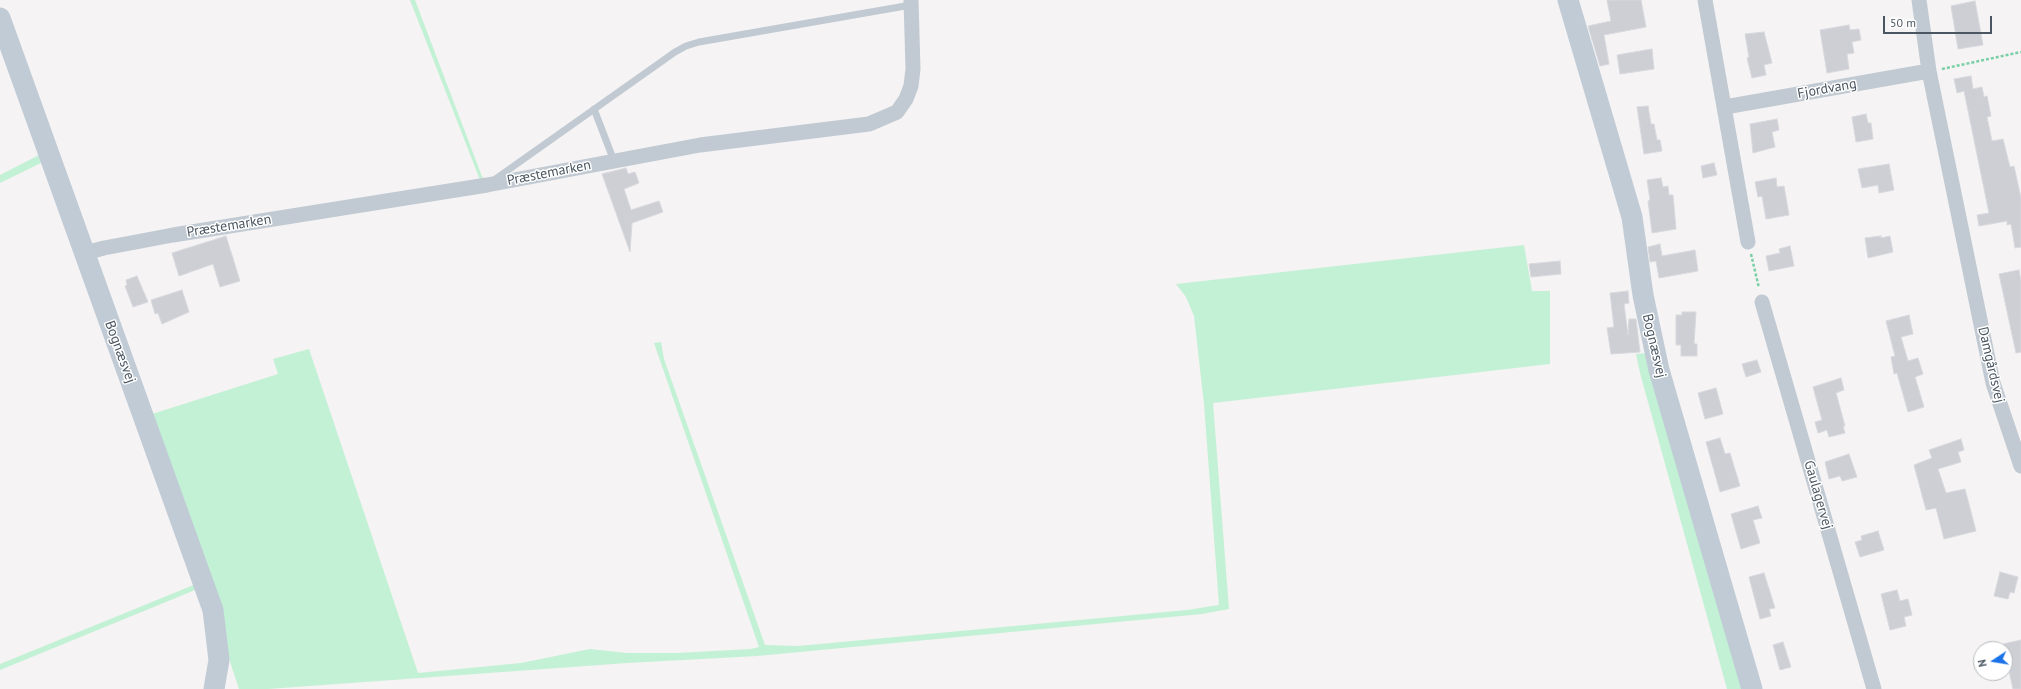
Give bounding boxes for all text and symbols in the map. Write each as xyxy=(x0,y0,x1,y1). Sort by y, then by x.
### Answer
scale bar xyxy=(1885,8,1994,34)
text: 50 m xyxy=(1890,15,1916,30)
street label: Fjordvang xyxy=(1796,76,1858,102)
street label: Præstemarken xyxy=(506,157,592,189)
street label: Præstemarken xyxy=(186,211,272,241)
street label: Bognæsvej xyxy=(1638,312,1670,380)
street label: Bognæsvej xyxy=(101,318,139,386)
street label: Damgårdsvej xyxy=(1974,325,2008,405)
street label: Gaulagervej xyxy=(1800,459,1836,531)
north arrow xyxy=(1973,641,2013,681)
text: N xyxy=(1975,658,1990,668)

